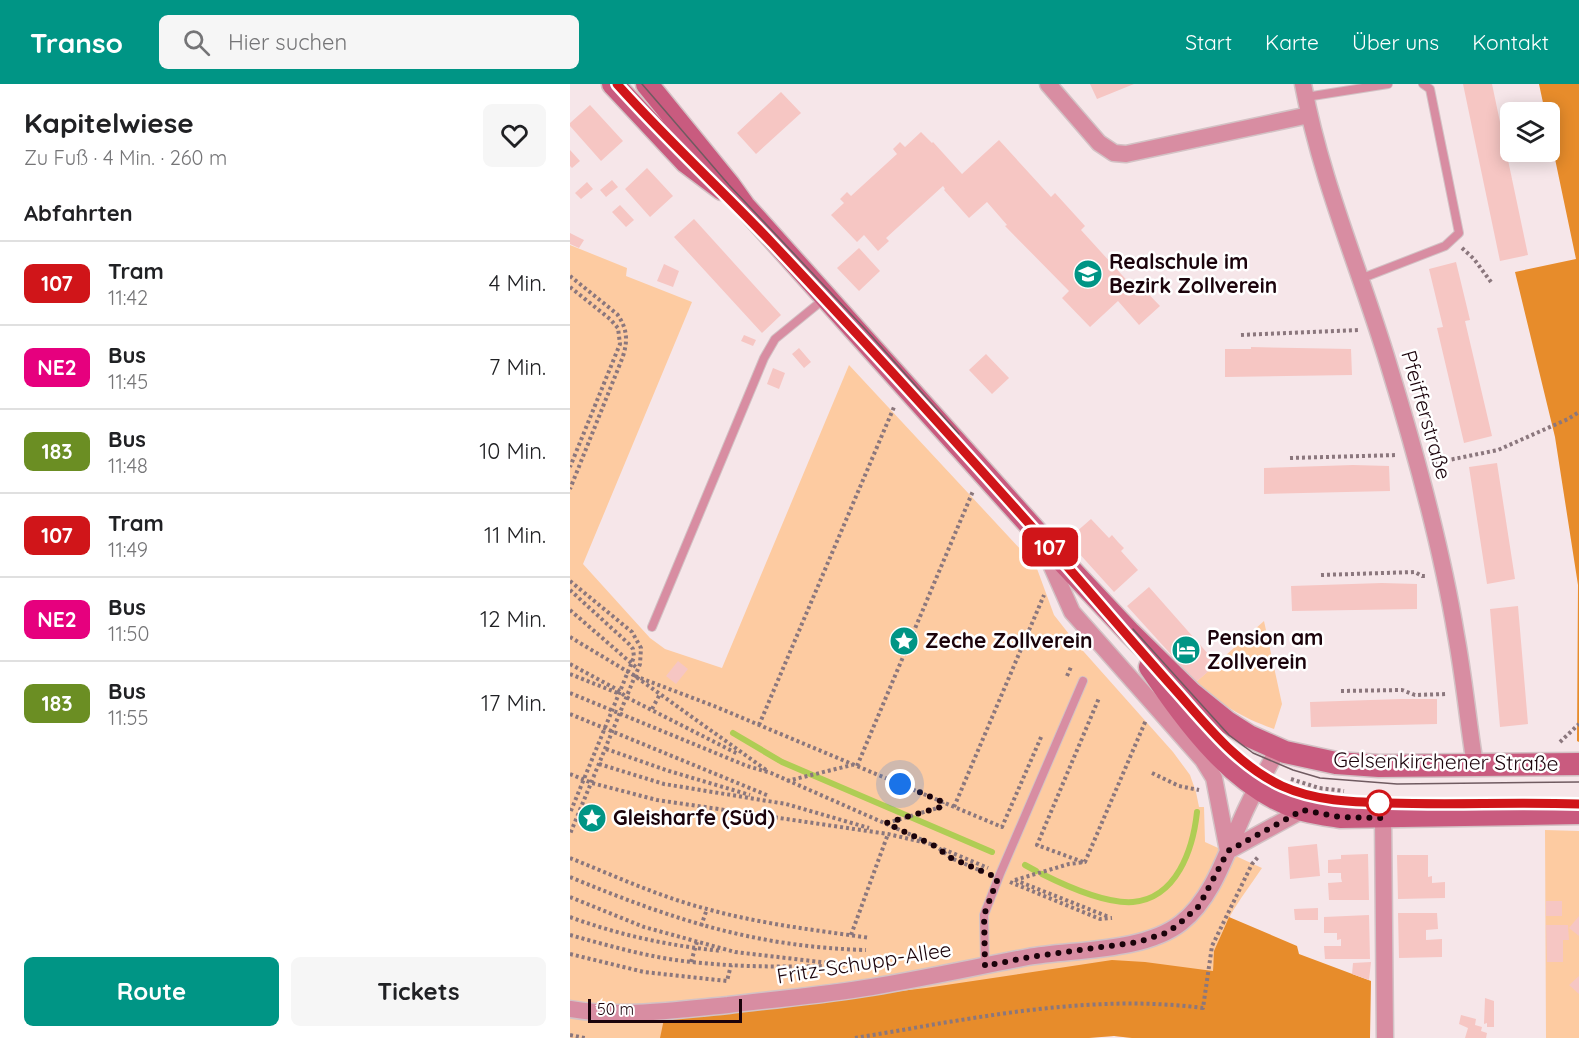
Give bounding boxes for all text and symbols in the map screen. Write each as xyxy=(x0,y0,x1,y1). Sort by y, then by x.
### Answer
search box xyxy=(159,15,579,69)
text: Transo xyxy=(30,25,123,60)
icon: search xyxy=(180,26,213,59)
text: Hier suchen xyxy=(228,28,347,56)
text: Start xyxy=(1185,29,1232,55)
text: Karte xyxy=(1265,29,1319,55)
text: Über uns xyxy=(1352,29,1439,55)
text: Kontakt xyxy=(1472,29,1549,55)
map controls xyxy=(1500,102,1560,162)
button: layers xyxy=(1500,102,1560,162)
button: heart xyxy=(483,104,546,167)
text: Kapitelwiese xyxy=(24,105,194,140)
text: Zu Fuß · 4 Min. · 260 m xyxy=(24,145,227,170)
text: Abfahrten xyxy=(24,199,133,227)
place label: Realschule im Bezirk Zollverein xyxy=(1109,248,1277,298)
text: Tram xyxy=(108,257,164,285)
school or university icon: Realschule im Bezirk Zollverein xyxy=(1072,258,1104,290)
text: 4 Min. xyxy=(489,269,546,297)
text: 107 xyxy=(41,270,73,296)
text: 11:42 xyxy=(108,285,148,310)
text: Bus xyxy=(108,341,146,369)
street label: Pfeifferstraße xyxy=(1396,347,1458,482)
text: 7 Min. xyxy=(489,353,546,381)
text: NE2 xyxy=(37,354,77,380)
text: 11:45 xyxy=(108,369,148,394)
text: Bus xyxy=(108,425,146,453)
text: 10 Min. xyxy=(479,437,546,465)
text: 183 xyxy=(42,438,72,464)
text: 11:48 xyxy=(108,453,148,478)
text: Tram xyxy=(108,509,164,537)
text: 11 Min. xyxy=(484,521,546,549)
text: 107 xyxy=(41,522,73,548)
line badge: 107 xyxy=(1016,528,1084,566)
text: 107 xyxy=(1034,534,1066,560)
text: 11:49 xyxy=(108,537,148,562)
text: Bus xyxy=(108,593,146,621)
text: 12 Min. xyxy=(480,605,546,633)
text: NE2 xyxy=(37,606,77,632)
text: 11:50 xyxy=(108,621,149,646)
place label: Pension am Zollverein xyxy=(1207,624,1324,674)
place icon: Zeche Zollverein xyxy=(888,625,920,657)
place label: Zeche Zollverein xyxy=(925,627,1092,653)
hotel icon: Pension am Zollverein xyxy=(1170,634,1202,666)
text: Bus xyxy=(108,677,146,705)
text: 17 Min. xyxy=(481,689,546,717)
text: 183 xyxy=(42,690,72,716)
text: 11:55 xyxy=(108,705,148,730)
street label: Gelsenkirchener Straße xyxy=(1333,746,1559,776)
your location xyxy=(885,769,915,799)
unlabelled marker xyxy=(1366,790,1392,816)
place icon: Gleisharfe (Süd) xyxy=(576,802,608,834)
place label: Gleisharfe (Süd) xyxy=(613,804,775,830)
street label: Fritz-Schupp-Allee xyxy=(775,935,953,989)
button: Route xyxy=(24,957,279,1026)
button: Tickets xyxy=(291,957,546,1026)
scale bar xyxy=(588,996,742,1024)
text: 50 m xyxy=(597,999,634,1019)

